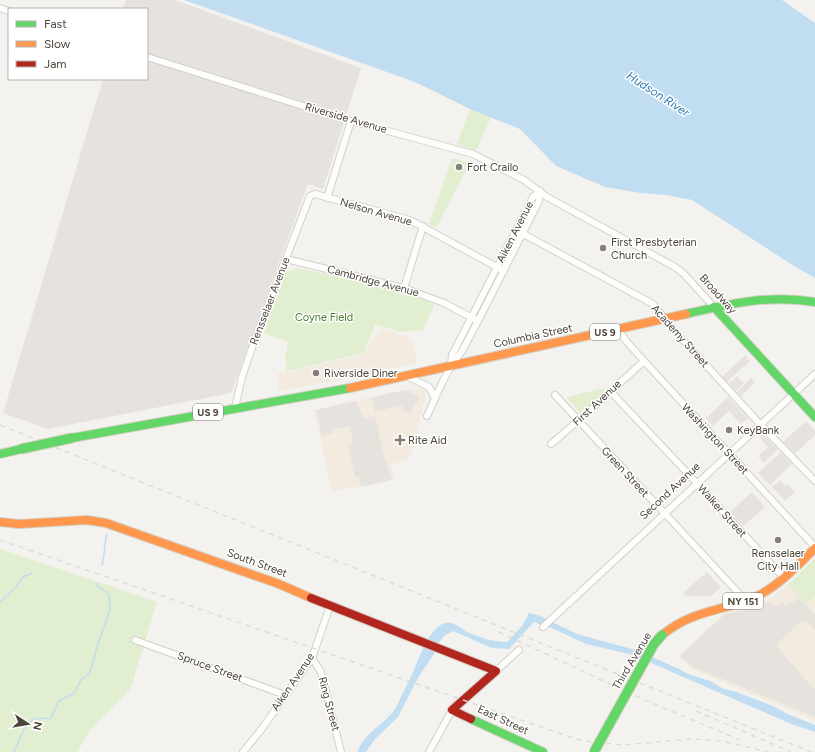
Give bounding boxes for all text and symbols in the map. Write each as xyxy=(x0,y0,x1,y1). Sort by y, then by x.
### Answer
legend xyxy=(8,8,148,80)
text: Fast xyxy=(44,17,67,31)
text: Slow xyxy=(44,37,71,51)
text: Jam xyxy=(44,57,67,71)
water label: Hudson River xyxy=(624,68,693,120)
street label: Riverside Avenue xyxy=(303,100,389,136)
place label: Fort Crailo xyxy=(467,161,519,174)
marker: Fort Crailo xyxy=(454,162,464,172)
street label: Nelson Avenue xyxy=(338,195,414,229)
street label: Aiken Avenue xyxy=(494,199,536,265)
place label: First Presbyterian Church xyxy=(611,236,697,262)
marker: First Presbyterian Church xyxy=(598,243,608,253)
street label: Rensselaer Avenue xyxy=(247,255,293,347)
street label: Cambridge Avenue xyxy=(326,262,420,300)
street label: Broadway xyxy=(697,272,739,317)
street label: Academy Street xyxy=(648,302,712,370)
park label: Coyne Field xyxy=(295,311,353,324)
street label: Columbia Street xyxy=(492,321,574,351)
road number: US 9 xyxy=(590,324,620,340)
place label: Riverside Diner xyxy=(324,367,398,380)
marker: Riverside Diner xyxy=(311,368,321,378)
street label: First Avenue xyxy=(570,377,624,429)
street label: Washington Street xyxy=(679,401,751,477)
road number: US 9 xyxy=(193,404,223,420)
place label: KeyBank xyxy=(737,424,780,437)
marker: KeyBank xyxy=(724,425,734,435)
place label: Rite Aid xyxy=(408,434,447,447)
marker: Rite Aid xyxy=(395,435,405,445)
street label: Green Street xyxy=(599,444,651,500)
street label: Second Avenue xyxy=(637,460,703,522)
street label: Walker Street xyxy=(695,482,749,540)
marker: Rensselaer City Hall xyxy=(773,535,783,545)
street label: South Street xyxy=(225,546,289,580)
place label: Rensselaer City Hall xyxy=(751,547,805,573)
road number: NY 151 xyxy=(723,593,763,609)
street label: Third Avenue xyxy=(610,630,654,692)
street label: Spruce Street xyxy=(176,649,244,685)
street label: Aiken Avenue xyxy=(269,650,317,714)
street label: Ring Street xyxy=(316,675,342,733)
street label: East Street xyxy=(475,703,531,737)
north arrow xyxy=(8,704,48,744)
text: N xyxy=(30,720,45,731)

